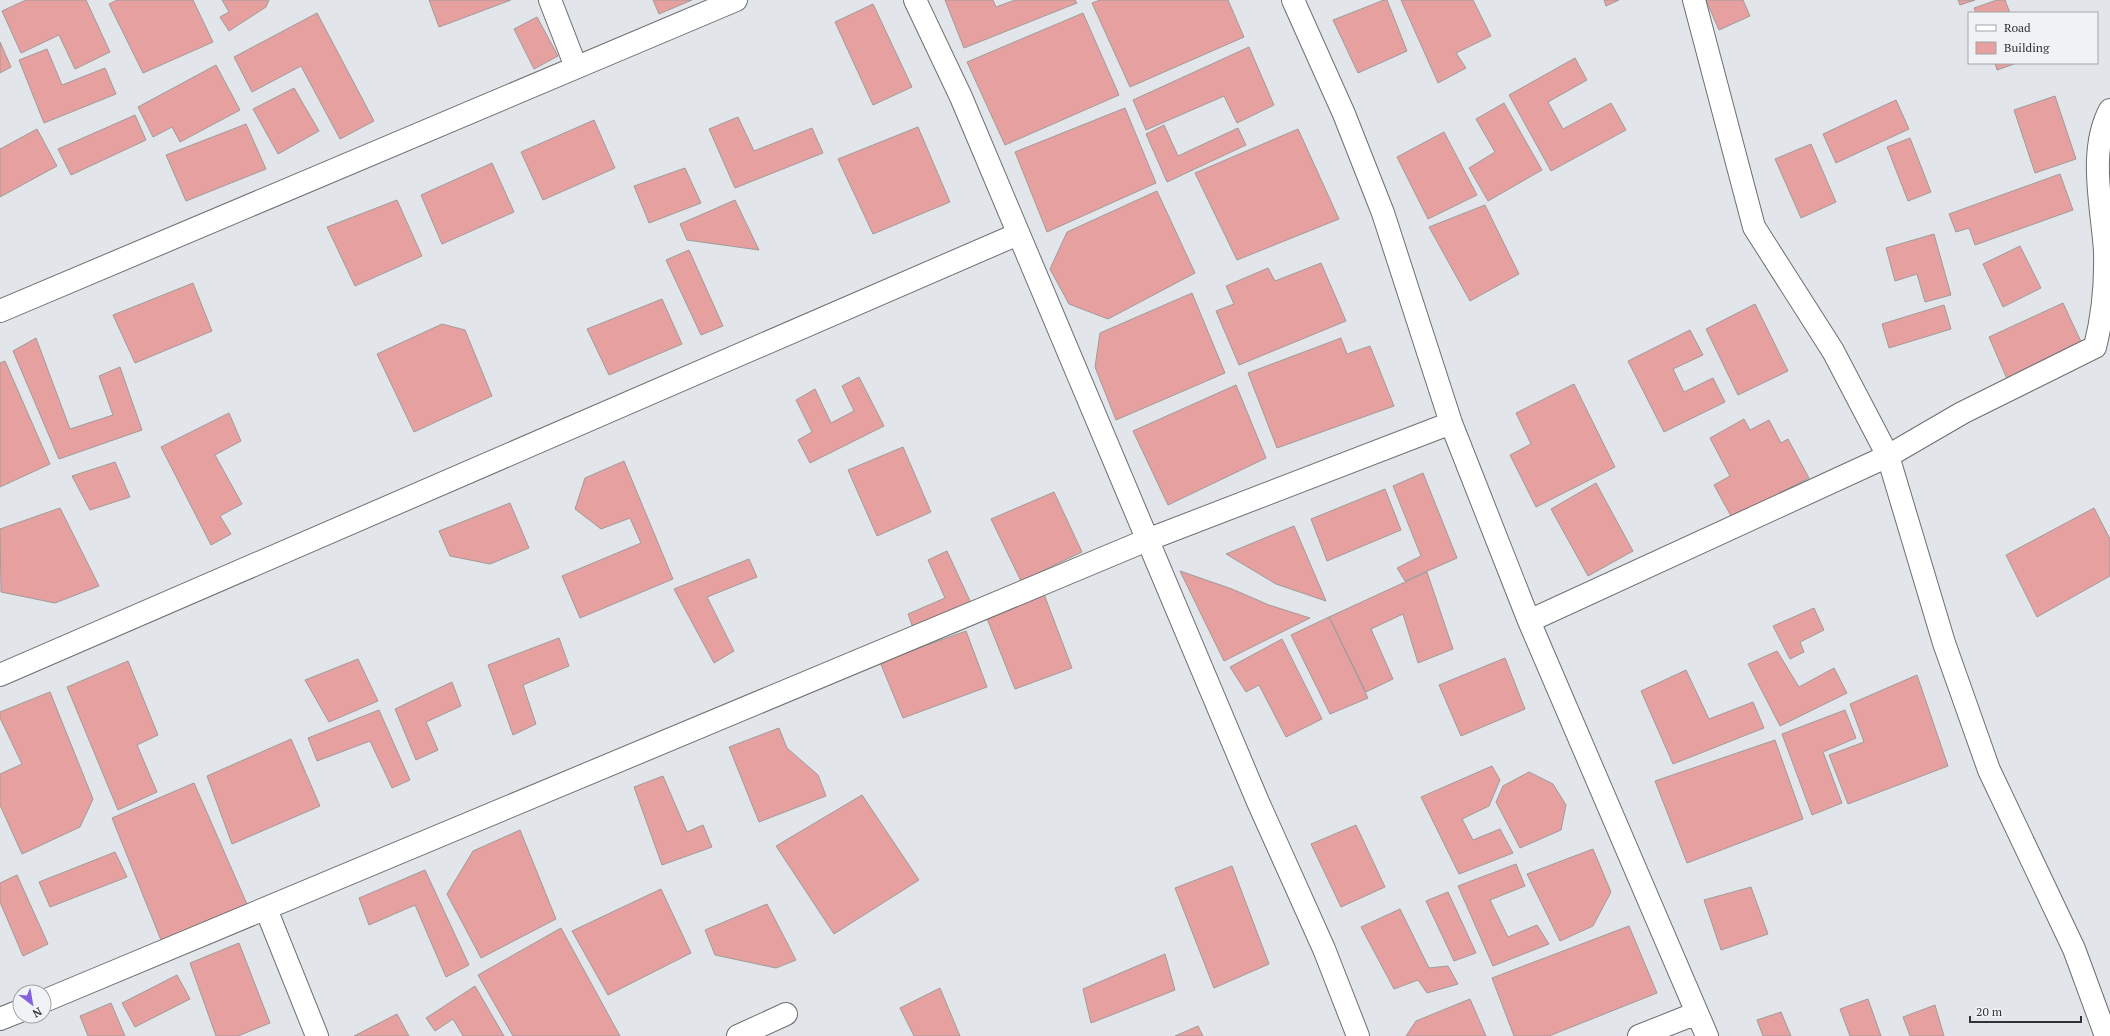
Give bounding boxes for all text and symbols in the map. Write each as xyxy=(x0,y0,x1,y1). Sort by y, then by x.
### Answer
legend xyxy=(1968,12,2098,64)
text: Road xyxy=(2004,20,2031,35)
text: Building xyxy=(2004,40,2050,55)
north arrow xyxy=(12,984,52,1024)
scale bar xyxy=(1970,998,2081,1024)
text: N xyxy=(29,1004,44,1021)
text: 20 m xyxy=(1976,1004,2003,1019)

